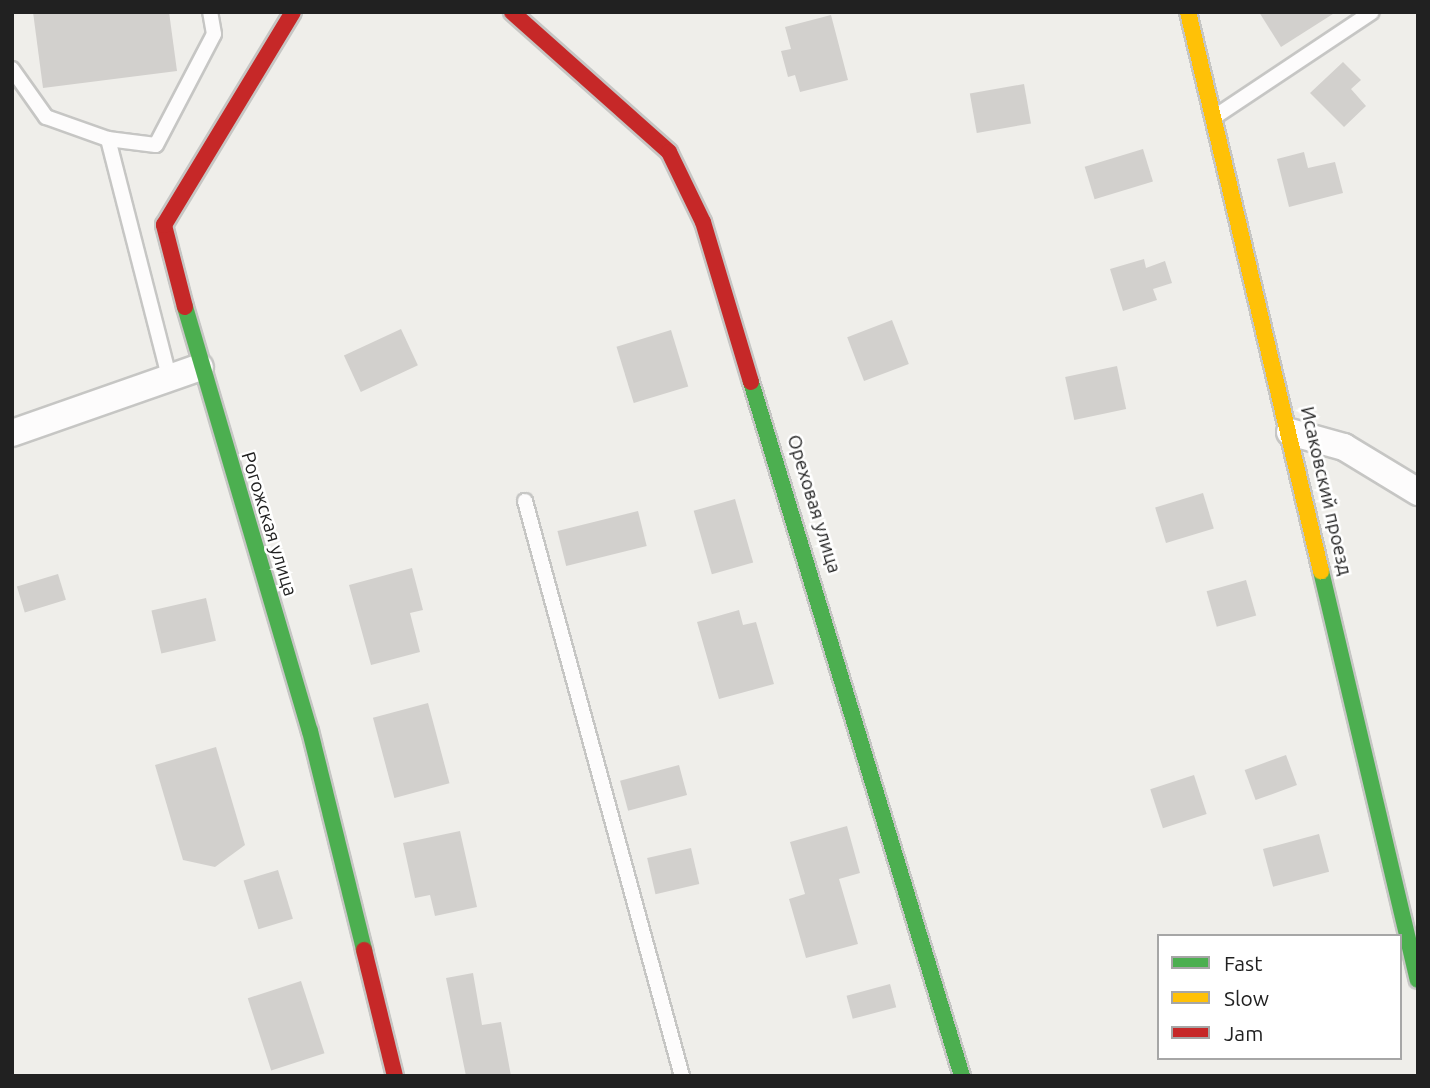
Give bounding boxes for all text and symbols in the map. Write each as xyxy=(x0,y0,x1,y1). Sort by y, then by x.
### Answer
street label: Исаковский проезд xyxy=(1295,404,1357,578)
street label: Ореховая улица xyxy=(782,432,846,576)
street label: Рогожская улица xyxy=(236,449,302,599)
legend xyxy=(1157,934,1402,1060)
text: Fast xyxy=(1224,951,1262,975)
text: Slow xyxy=(1224,986,1269,1010)
text: Jam xyxy=(1224,1021,1263,1045)

